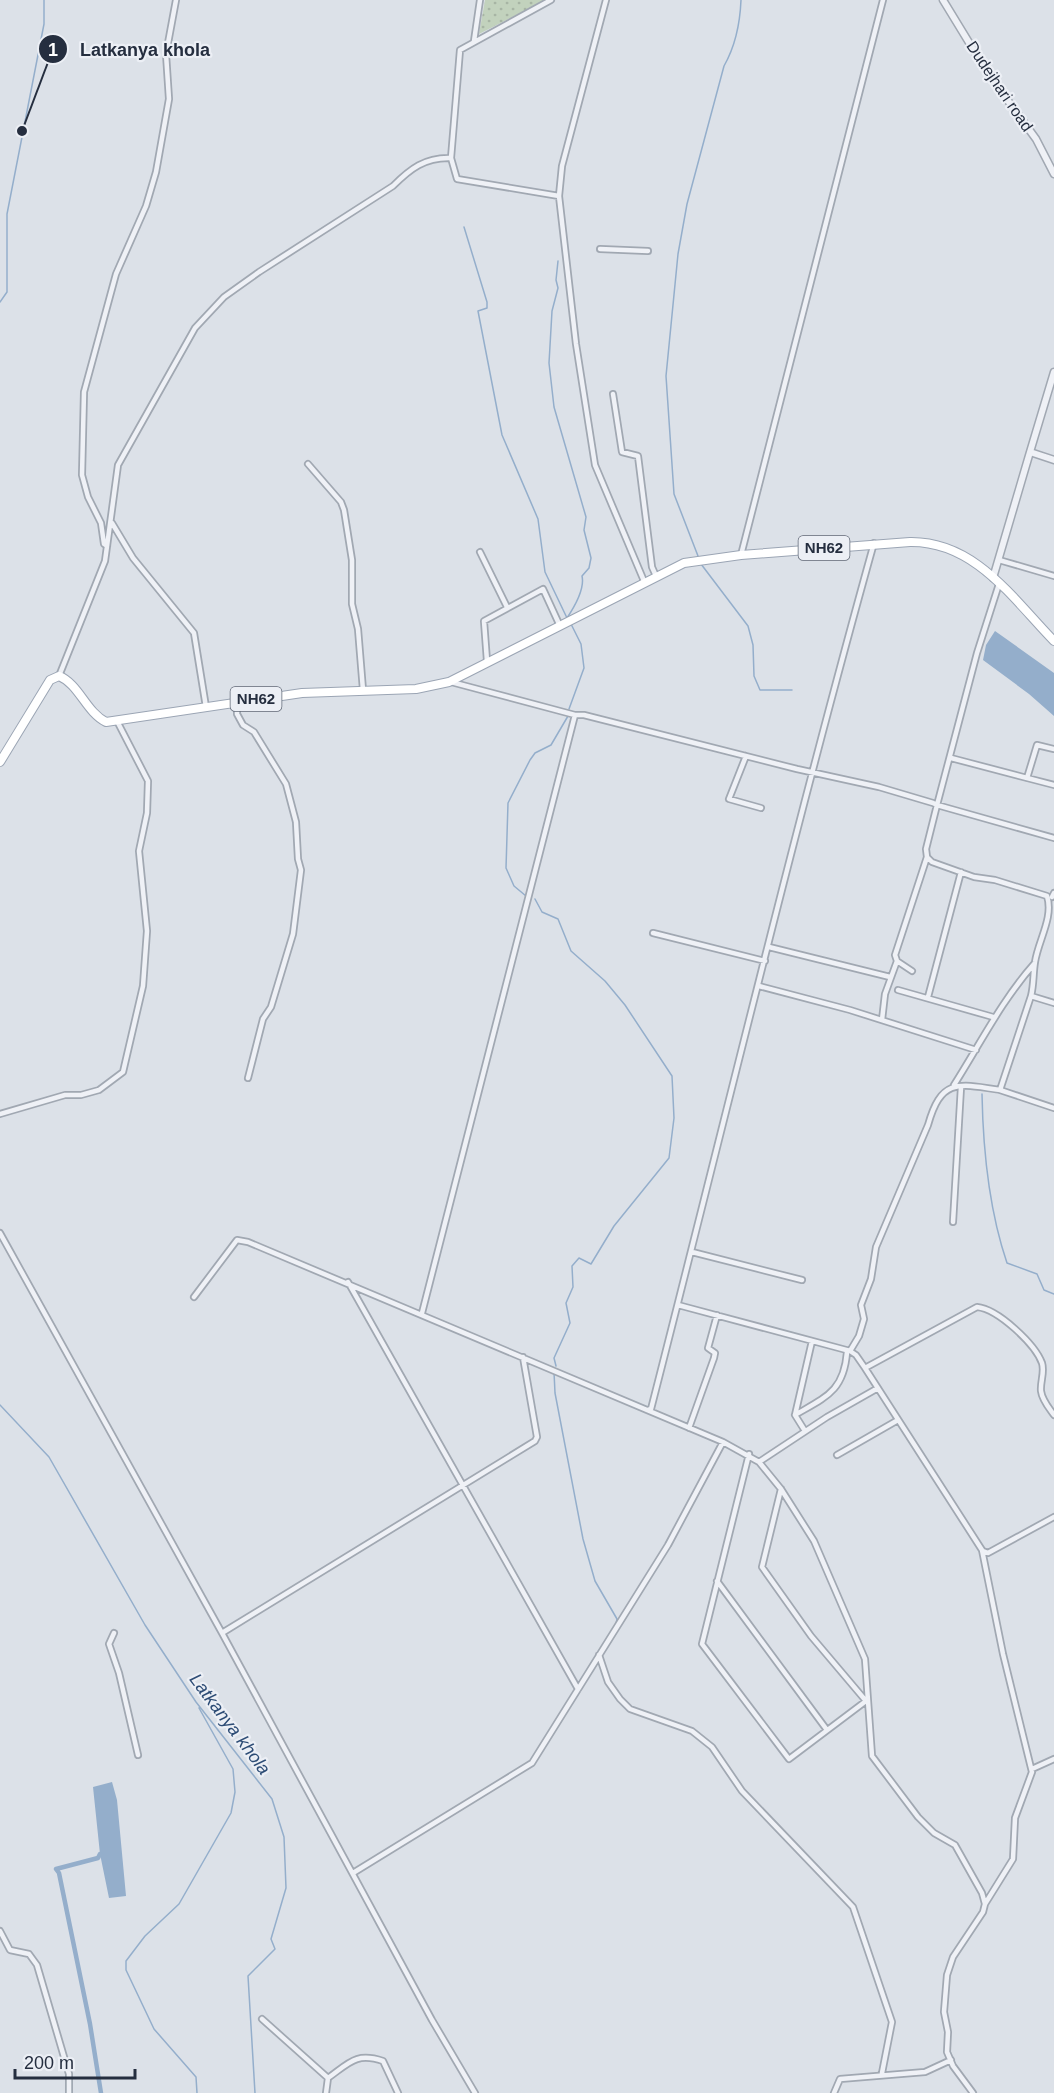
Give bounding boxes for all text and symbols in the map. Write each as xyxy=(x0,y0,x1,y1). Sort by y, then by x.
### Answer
callout: Latkanya khola xyxy=(38,31,222,67)
street label: Dudejhari road xyxy=(963,38,1036,135)
text: 1 xyxy=(48,40,58,60)
text: Latkanya khola xyxy=(80,40,211,60)
road number: NH62 xyxy=(798,536,850,560)
road number: NH62 xyxy=(230,687,282,711)
water label: Latkanya khola xyxy=(186,1670,274,1778)
scale bar xyxy=(15,2042,135,2080)
text: 200 m xyxy=(24,2053,74,2073)

